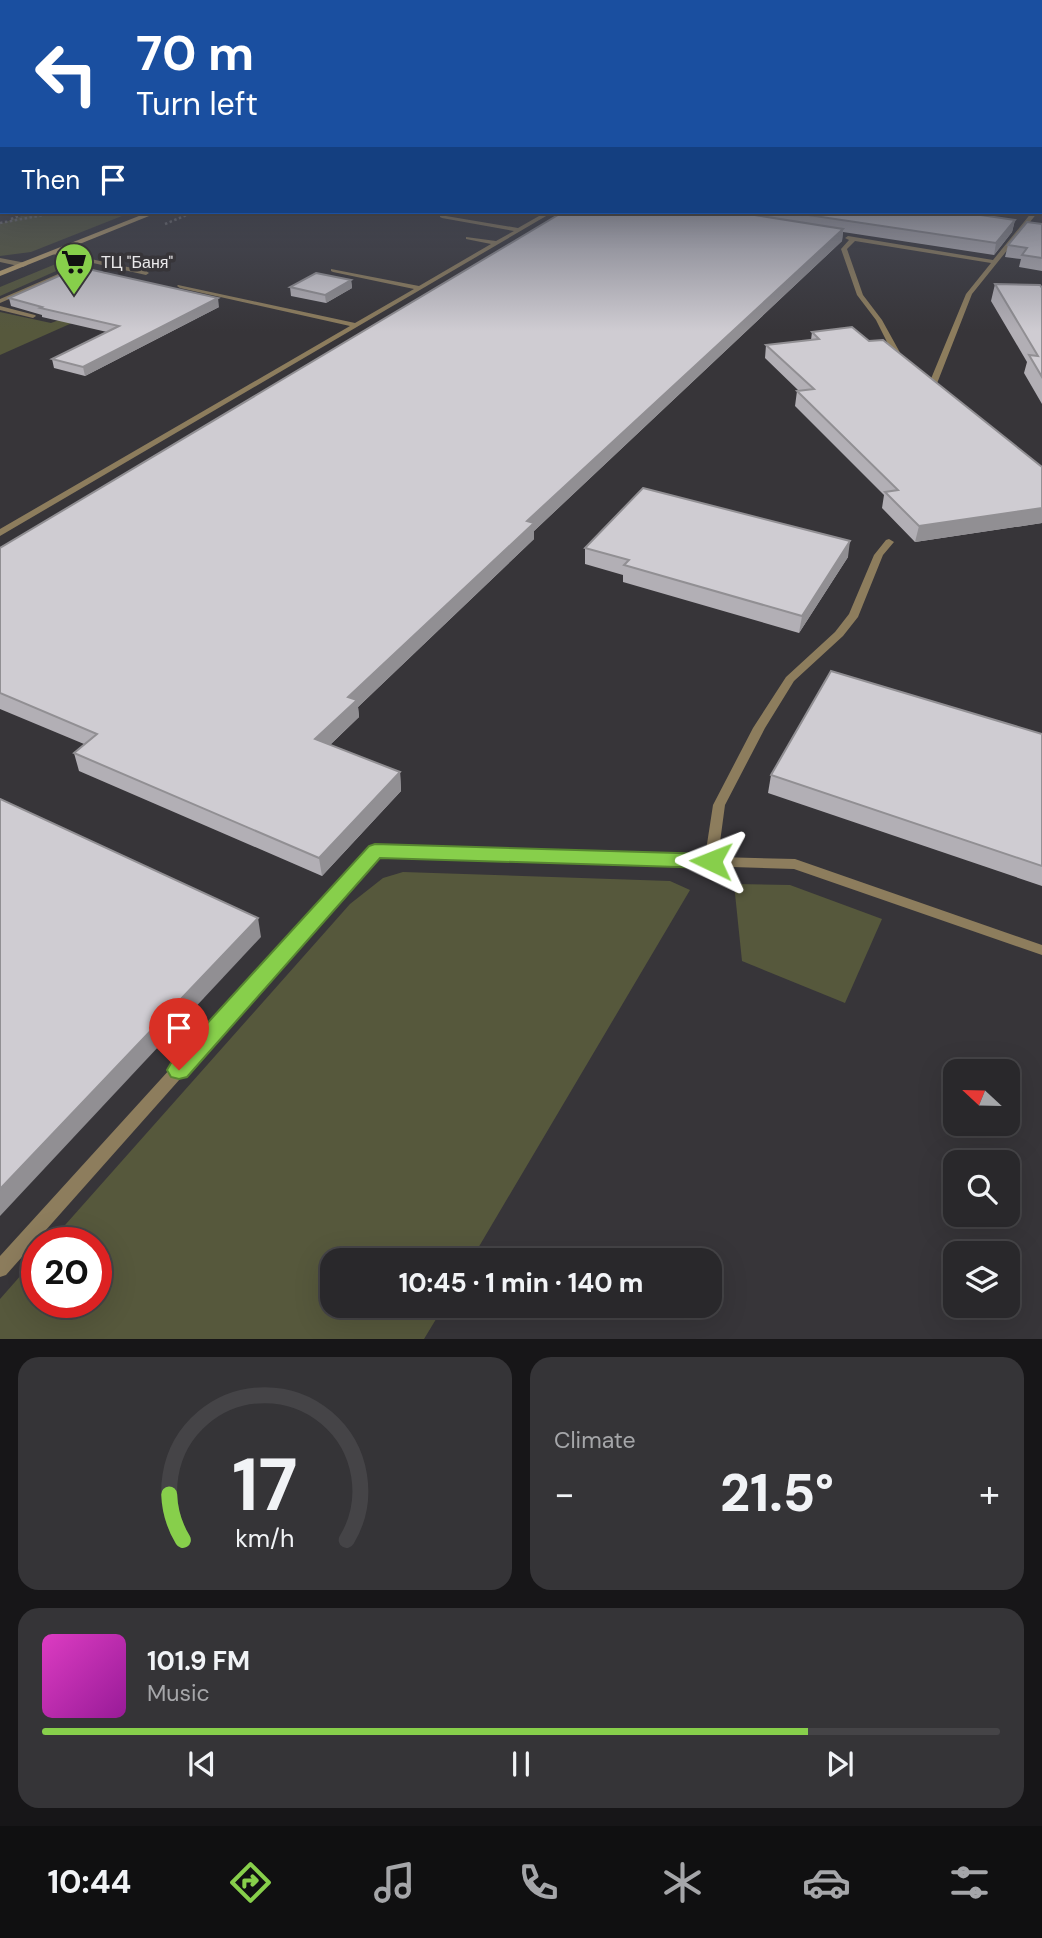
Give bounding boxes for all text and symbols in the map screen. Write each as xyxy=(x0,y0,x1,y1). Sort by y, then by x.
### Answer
text: 70 m xyxy=(136,21,254,85)
icon: left xyxy=(21,28,112,119)
text: Turn left xyxy=(136,83,258,125)
icon: arrive xyxy=(94,161,132,199)
text: Then xyxy=(21,163,80,197)
supermarket icon: ТЦ "Баня" xyxy=(53,241,95,296)
place label: ТЦ "Баня" xyxy=(101,252,173,273)
position arrow xyxy=(674,824,748,898)
pin xyxy=(149,998,209,1070)
icon: arrive xyxy=(160,1009,198,1047)
north arrow xyxy=(943,1059,1020,1136)
map controls xyxy=(943,1059,1020,1318)
button: search xyxy=(943,1150,1020,1227)
speed limit sign: 20 xyxy=(21,1227,112,1318)
button: layers xyxy=(943,1241,1020,1318)
text: 10:45 · 1 min · 140 m xyxy=(399,1266,643,1300)
text: Climate xyxy=(554,1425,636,1455)
text: 17 xyxy=(232,1438,298,1533)
text: 21.5° xyxy=(720,1459,834,1527)
text: − xyxy=(554,1469,575,1519)
text: + xyxy=(979,1469,1000,1519)
text: km/h xyxy=(235,1521,295,1554)
text: 101.9 FM xyxy=(147,1644,250,1678)
text: Music xyxy=(147,1678,210,1708)
icon: previous xyxy=(183,1745,221,1783)
icon: pause xyxy=(502,1745,540,1783)
icon: next xyxy=(821,1745,859,1783)
icon: directions xyxy=(226,1858,275,1907)
icon: music xyxy=(370,1858,419,1907)
icon: phone xyxy=(514,1858,563,1907)
icon: climate xyxy=(658,1858,707,1907)
icon: car xyxy=(802,1858,851,1907)
icon: filters xyxy=(945,1858,994,1907)
text: 10:44 xyxy=(47,1861,131,1903)

